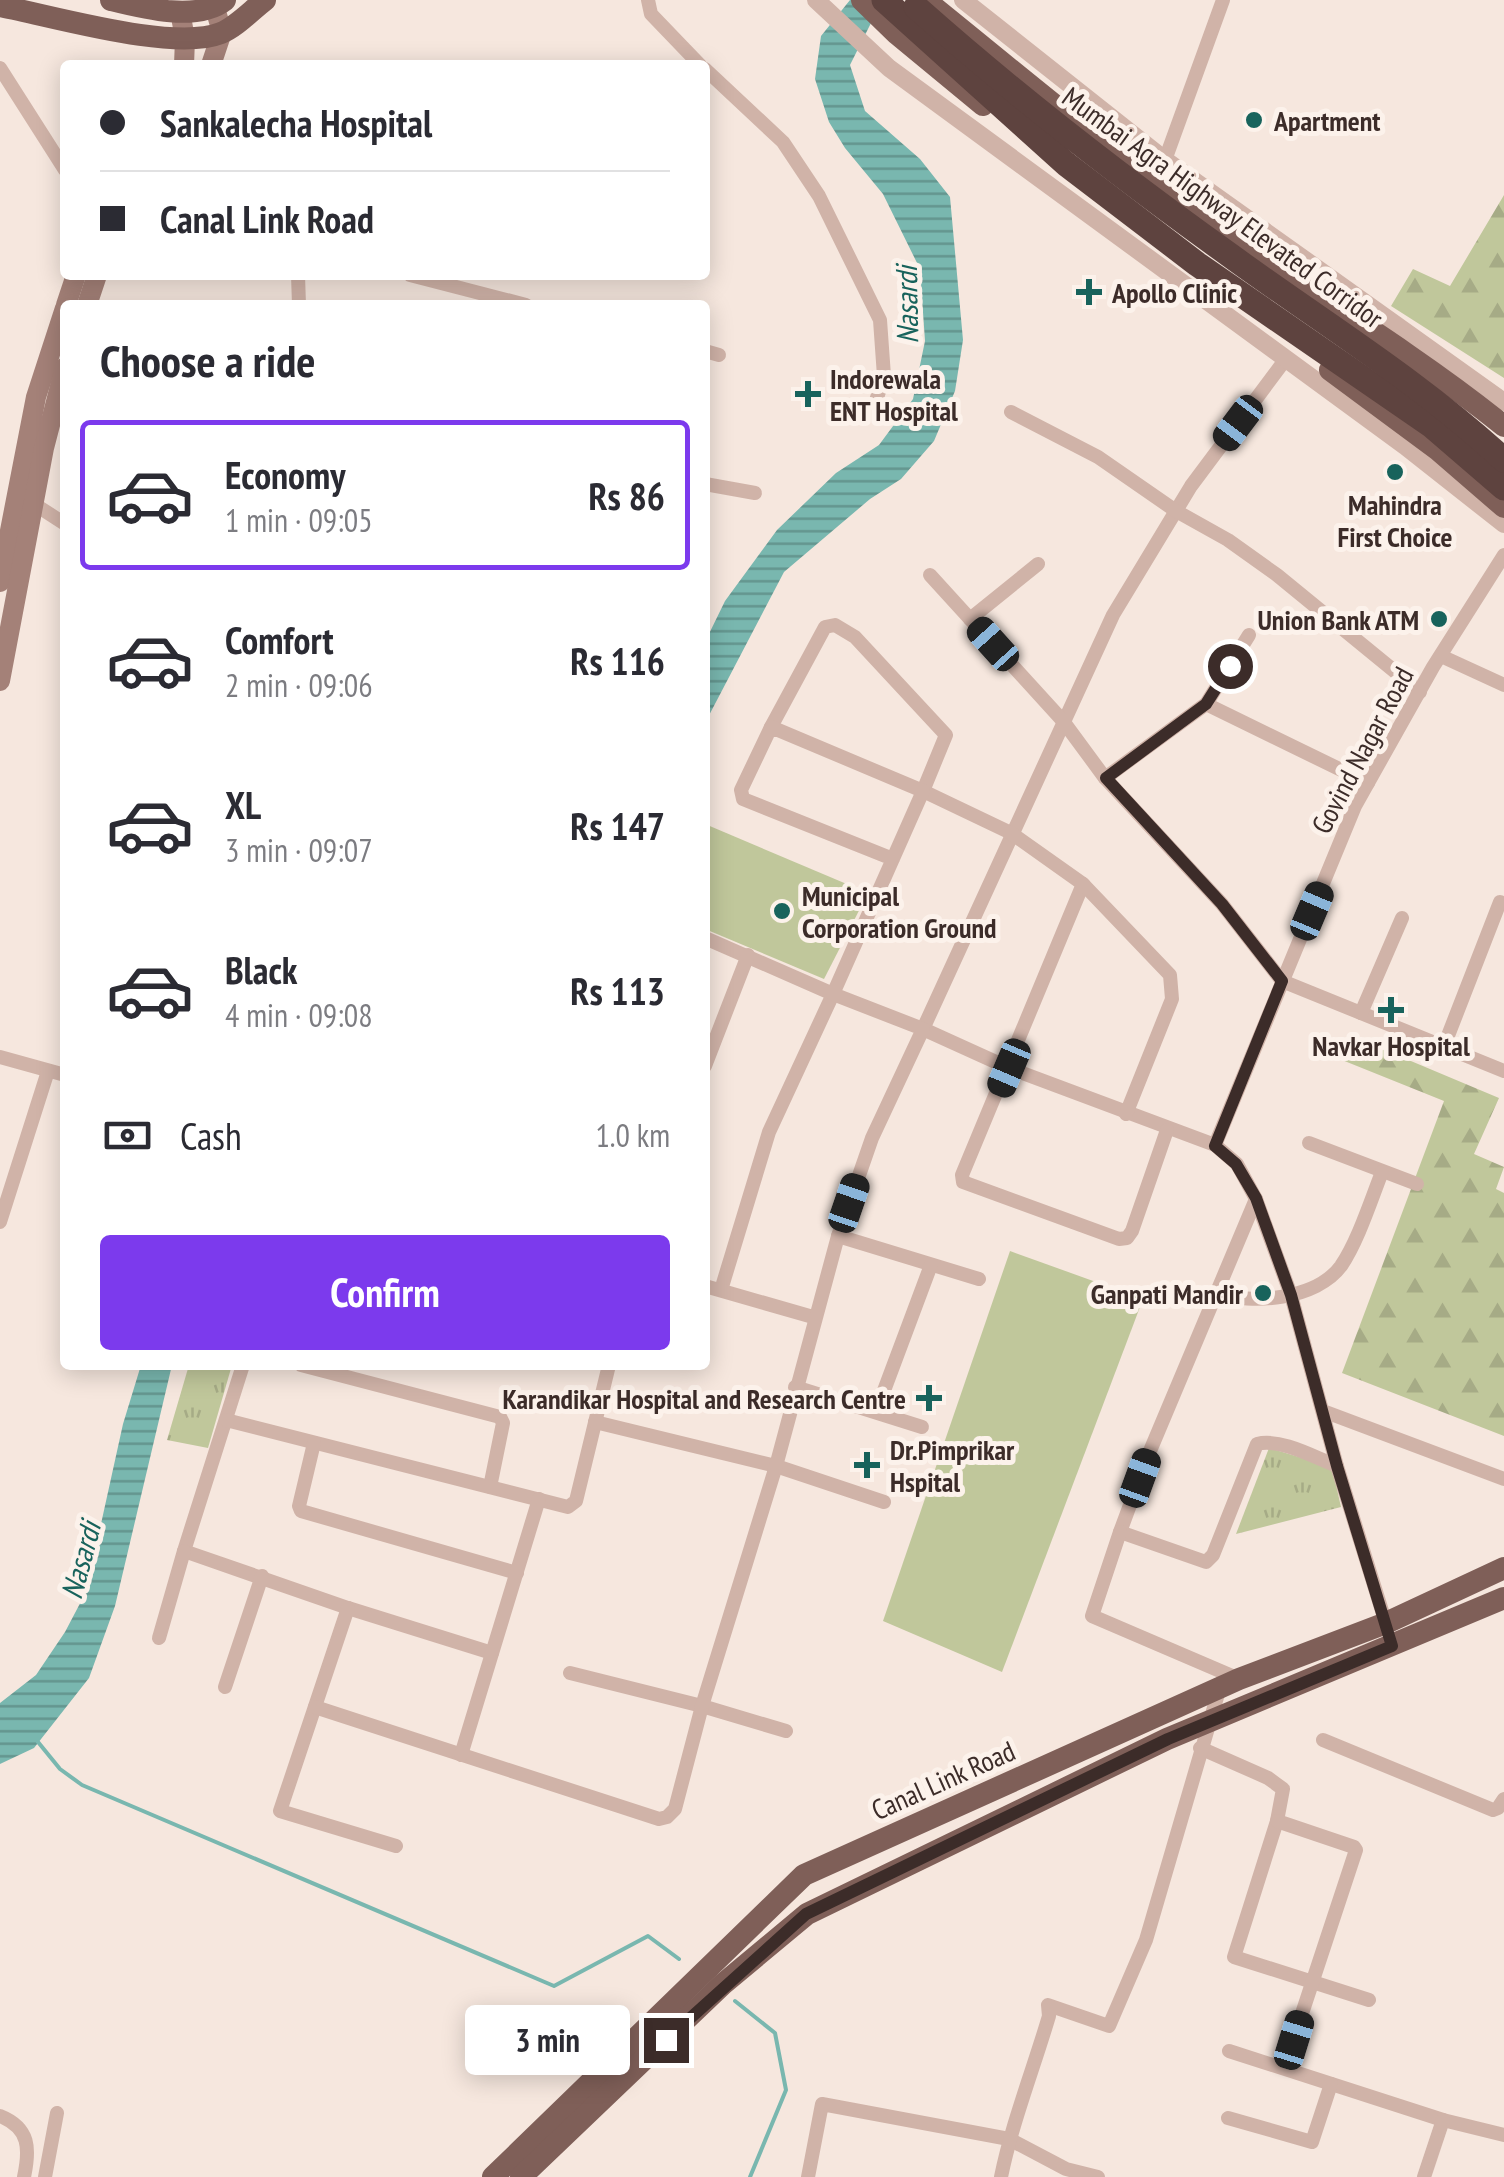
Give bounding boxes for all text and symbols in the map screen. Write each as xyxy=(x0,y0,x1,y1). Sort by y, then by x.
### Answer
street label: Mumbai Agra Highway Elevated Corridor xyxy=(1055,78,1391,336)
text: Sankalecha Hospital xyxy=(160,98,432,147)
place label: Apartment xyxy=(1273,102,1380,139)
marker: Apartment xyxy=(1243,109,1265,131)
text: Canal Link Road xyxy=(160,194,374,243)
water label: Nasardi xyxy=(886,262,926,344)
place label: Apollo Clinic xyxy=(1111,274,1237,311)
marker: Apollo Clinic xyxy=(1076,279,1102,305)
text: Choose a ride xyxy=(100,331,315,389)
place label: Indorewala ENT Hospital xyxy=(830,360,958,429)
marker: Indorewala ENT Hospital xyxy=(795,381,821,407)
car xyxy=(1208,390,1268,456)
icon: car xyxy=(105,450,195,540)
text: Economy xyxy=(225,450,345,499)
marker: Mahindra First Choice xyxy=(1384,461,1406,483)
text: Rs 86 xyxy=(588,471,665,520)
place label: Mahindra First Choice xyxy=(1337,486,1453,555)
text: 1 min · 09:05 xyxy=(225,499,373,541)
place label: Union Bank ATM xyxy=(1257,601,1419,638)
marker: Union Bank ATM xyxy=(1428,608,1450,630)
car xyxy=(962,612,1024,676)
icon: car xyxy=(105,615,195,705)
text: Comfort xyxy=(225,615,334,664)
text: Rs 116 xyxy=(570,636,665,685)
route start xyxy=(1208,644,1253,689)
street label: Govind Nagar Road xyxy=(1303,660,1421,840)
text: 2 min · 09:06 xyxy=(225,664,373,706)
icon: car xyxy=(105,780,195,870)
text: XL xyxy=(225,780,261,829)
text: Rs 147 xyxy=(570,801,665,850)
text: 3 min · 09:07 xyxy=(225,829,373,871)
place label: Municipal Corporation Ground xyxy=(802,877,997,946)
car xyxy=(1286,878,1338,944)
marker: Municipal Corporation Ground xyxy=(771,900,793,922)
icon: car xyxy=(105,945,195,1035)
text: Black xyxy=(225,945,298,994)
text: Rs 113 xyxy=(570,966,665,1015)
text: 4 min · 09:08 xyxy=(225,994,373,1036)
marker: Navkar Hospital xyxy=(1378,997,1404,1023)
place label: Navkar Hospital xyxy=(1312,1027,1470,1064)
car xyxy=(983,1035,1035,1101)
icon: cash xyxy=(100,1108,155,1163)
text: Cash xyxy=(180,1111,242,1160)
text: 1.0 km xyxy=(595,1114,670,1156)
car xyxy=(825,1170,873,1236)
button: Confirm xyxy=(100,1235,670,1350)
place label: Ganpati Mandir xyxy=(1091,1275,1244,1312)
marker: Ganpati Mandir xyxy=(1252,1282,1274,1304)
place label: Karandikar Hospital and Research Centre xyxy=(502,1380,906,1417)
marker: Karandikar Hospital and Research Centre xyxy=(916,1385,942,1411)
place label: Dr.Pimprikar Hspital xyxy=(890,1431,1015,1500)
car xyxy=(1116,1445,1164,1511)
marker: Dr.Pimprikar Hspital xyxy=(854,1452,880,1478)
water label: Nasardi xyxy=(51,1514,110,1603)
street label: Canal Link Road xyxy=(865,1732,1021,1828)
callout: 3 min xyxy=(466,2005,631,2075)
car xyxy=(1271,2007,1317,2073)
route end xyxy=(644,2018,689,2063)
text: 3 min xyxy=(515,2019,580,2061)

